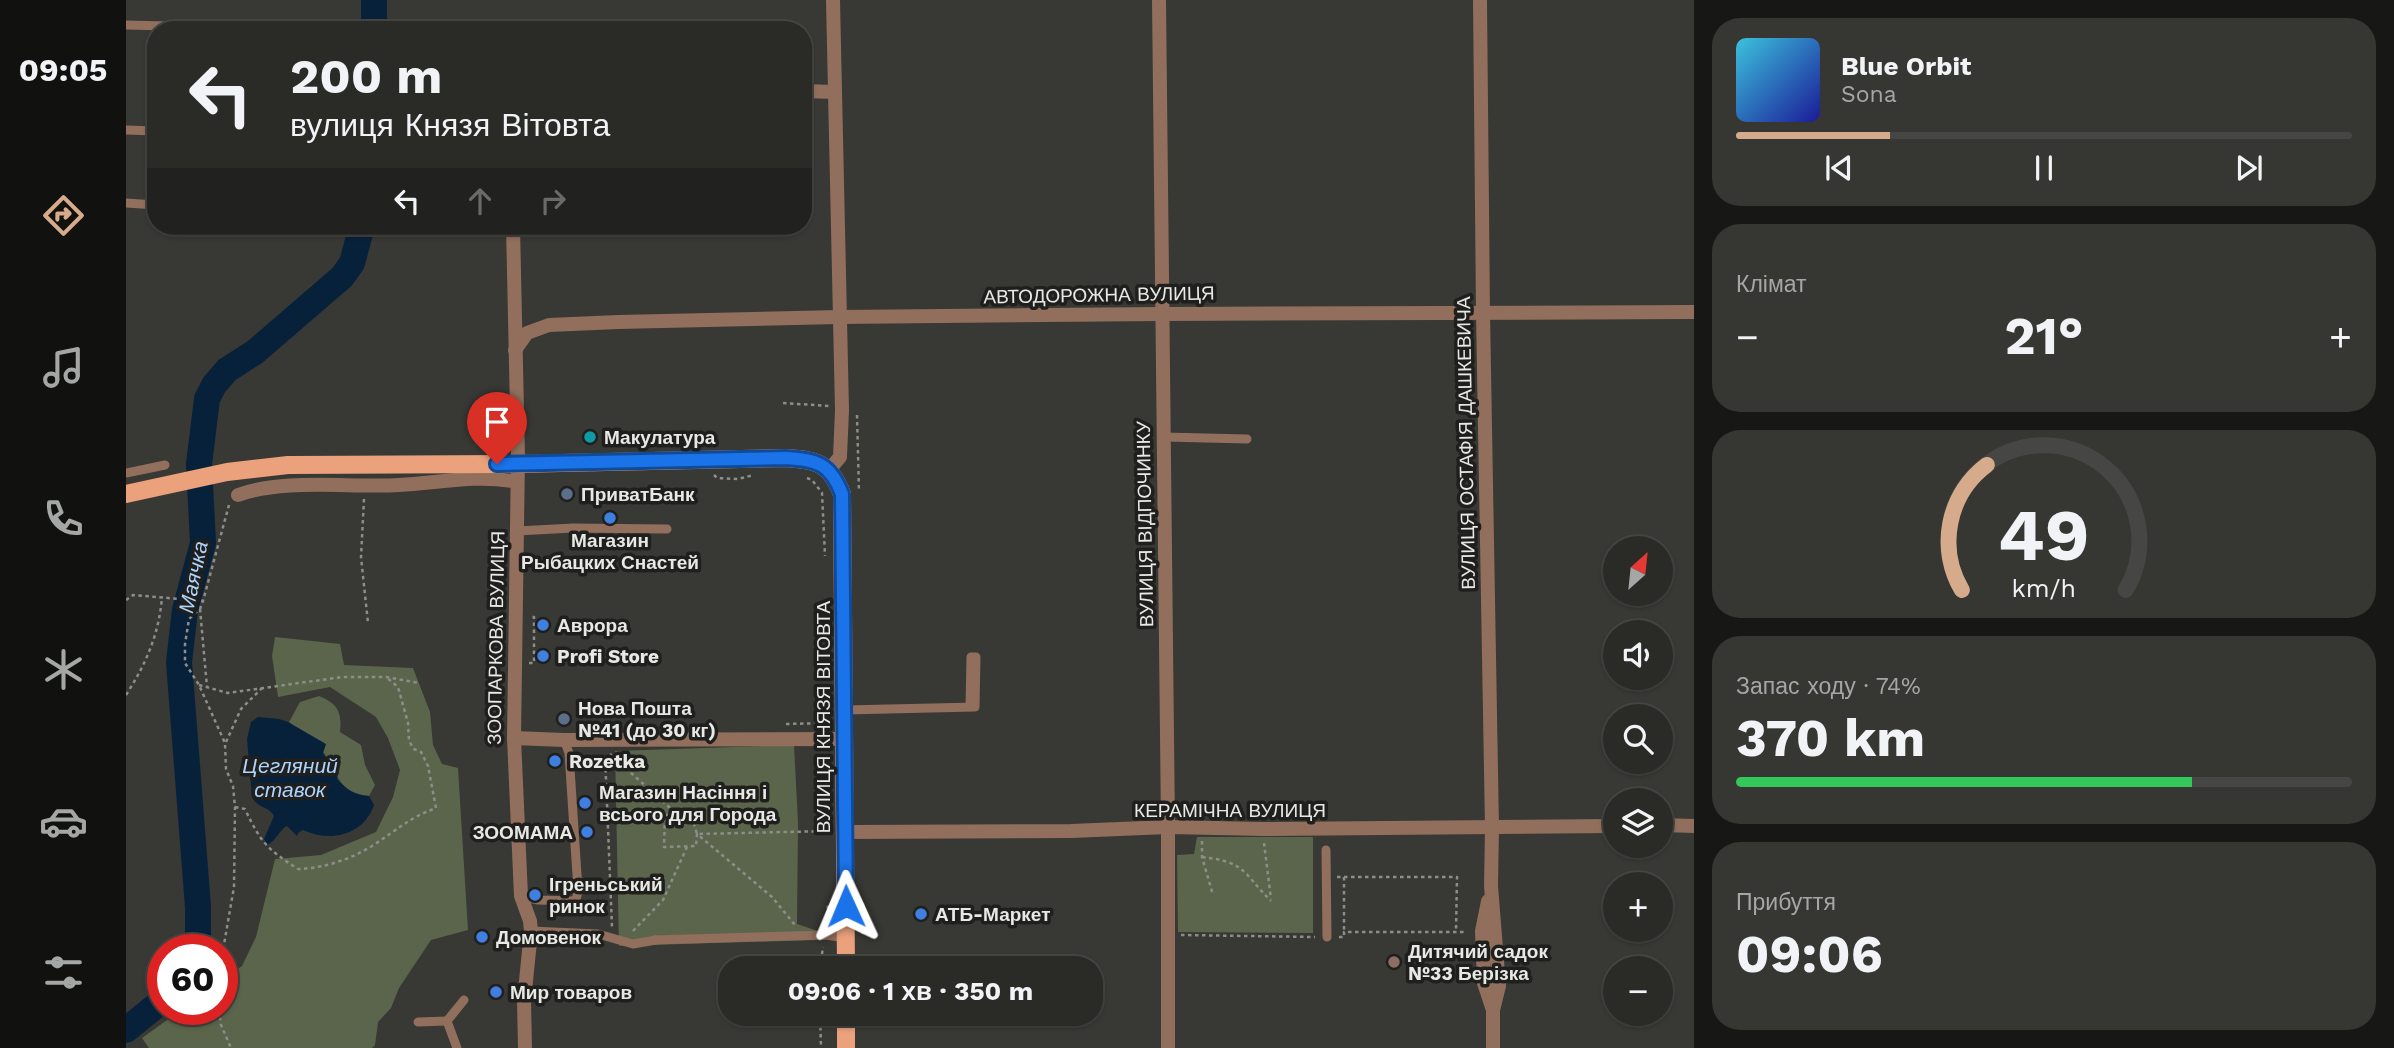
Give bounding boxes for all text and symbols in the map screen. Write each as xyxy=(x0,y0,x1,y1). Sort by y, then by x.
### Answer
text: 200 m xyxy=(290,47,442,105)
icon: left xyxy=(175,49,266,140)
text: 09:05 xyxy=(18,51,108,89)
text: Blue Orbit xyxy=(1841,51,1971,81)
text: Sona xyxy=(1841,81,1897,108)
text: вулиця Князя Вітовта xyxy=(290,106,610,144)
icon: previous xyxy=(1820,149,1858,187)
icon: pause xyxy=(2025,149,2063,187)
icon: next xyxy=(2230,149,2268,187)
icon: left xyxy=(388,182,426,220)
icon: ahead xyxy=(461,182,499,220)
icon: right xyxy=(534,182,572,220)
icon: directions xyxy=(39,191,88,240)
text: Клімат xyxy=(1736,271,1807,298)
street label: АВТОДОРОЖНА ВУЛИЦЯ xyxy=(983,281,1215,309)
street label: ВУЛИЦЯ ОСТАФІЯ ДАШКЕВИЧА xyxy=(1452,296,1480,590)
text: 21° xyxy=(2004,306,2084,367)
text: − xyxy=(1736,315,1759,359)
text: + xyxy=(2329,315,2352,359)
icon: music xyxy=(39,343,88,392)
pin xyxy=(467,392,527,464)
icon: arrive xyxy=(478,403,516,441)
street label: ВУЛИЦЯ ВІДПОЧИНКУ xyxy=(1132,420,1158,627)
place label: Макулатура xyxy=(604,426,716,449)
marker: Макулатура xyxy=(582,429,598,445)
place label: ПриватБанк xyxy=(581,483,695,506)
marker: ПриватБанк xyxy=(559,486,575,502)
text: 49 xyxy=(1998,492,2090,578)
icon: phone xyxy=(39,494,88,543)
marker: Магазин Рыбацких Снастей xyxy=(602,510,618,526)
place label: Магазин Рыбацких Снастей xyxy=(521,529,699,574)
street label: ЗООПАРКОВА ВУЛИЦЯ xyxy=(483,531,509,745)
north arrow xyxy=(1603,536,1673,606)
map controls xyxy=(1603,536,1673,1026)
water label: Маячка xyxy=(173,539,213,615)
text: km/h xyxy=(2012,574,2076,603)
street label: ВУЛИЦЯ КНЯЗЯ ВІТОВТА xyxy=(812,600,835,833)
place label: Аврора xyxy=(557,614,628,637)
marker: Аврора xyxy=(535,617,551,633)
button: sound xyxy=(1603,620,1673,690)
icon: climate xyxy=(39,645,88,694)
place label: Profi Store xyxy=(557,645,659,668)
marker: Profi Store xyxy=(535,648,551,664)
text: Запас ходу · 74% xyxy=(1736,673,1921,700)
place label: Нова Пошта №41 (до 30 кг) xyxy=(578,697,716,742)
button: search xyxy=(1603,704,1673,774)
text: 370 km xyxy=(1736,708,1925,769)
marker: Нова Пошта №41 (до 30 кг) xyxy=(556,711,572,727)
place label: Rozetka xyxy=(569,750,645,773)
water label: Цегляний ставок xyxy=(242,753,338,802)
marker: Rozetka xyxy=(547,753,563,769)
place label: Магазин Насіння і всього для Города xyxy=(599,781,777,826)
button: layers xyxy=(1603,788,1673,858)
marker: Магазин Насіння і всього для Города xyxy=(577,795,593,811)
icon: car xyxy=(39,797,88,846)
street label: КЕРАМІЧНА ВУЛИЦЯ xyxy=(1134,799,1326,822)
place label: ЗООМАМА xyxy=(473,821,573,844)
marker: ЗООМАМА xyxy=(579,824,595,840)
position arrow xyxy=(809,869,883,943)
button: + xyxy=(1603,872,1673,942)
place label: Ігреньський ринок xyxy=(549,873,663,918)
marker: Ігреньський ринок xyxy=(527,887,543,903)
text: Прибуття xyxy=(1736,889,1836,916)
place label: АТБ-Маркет xyxy=(935,903,1050,926)
marker: АТБ-Маркет xyxy=(913,906,929,922)
text: 09:06 xyxy=(1736,924,1883,985)
place label: Домовенок xyxy=(496,926,602,949)
marker: Домовенок xyxy=(474,929,490,945)
speed limit sign: 60 xyxy=(147,934,238,1025)
place label: Дитячий садок №33 Берізка xyxy=(1408,940,1548,985)
icon: filters xyxy=(39,948,88,997)
marker: Дитячий садок №33 Берізка xyxy=(1386,954,1402,970)
button: − xyxy=(1603,956,1673,1026)
text: 09:06 · 1 хв · 350 m xyxy=(788,976,1033,1006)
place label: Мир товаров xyxy=(510,981,632,1004)
marker: Мир товаров xyxy=(488,984,504,1000)

